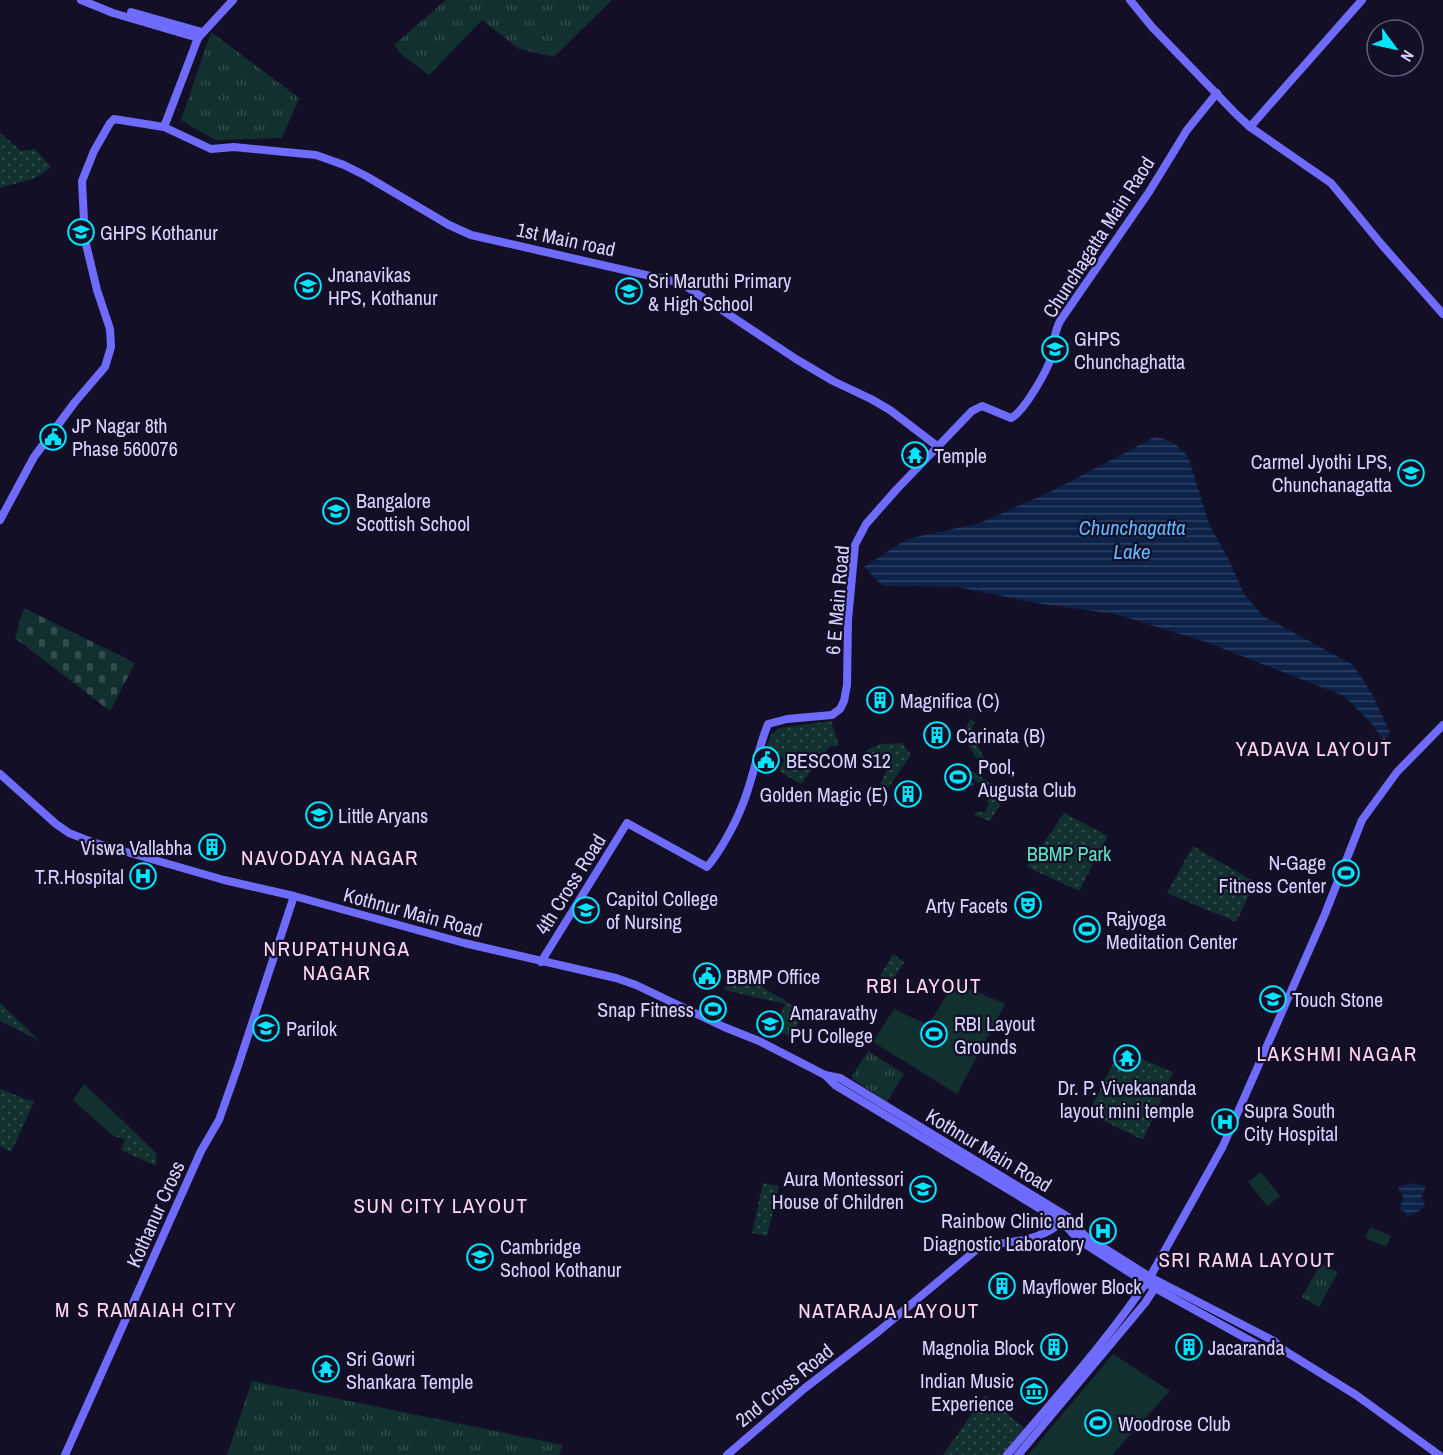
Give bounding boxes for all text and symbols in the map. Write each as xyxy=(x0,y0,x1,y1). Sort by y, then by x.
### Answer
north arrow xyxy=(1365,18,1425,78)
text: N xyxy=(1396,46,1419,66)
street label: Chunchagatta Main Raod xyxy=(1036,151,1160,323)
street label: 1st Main road xyxy=(514,215,618,263)
school or university icon: GHPS Kothanur xyxy=(66,217,96,247)
place label: GHPS Kothanur xyxy=(100,219,218,246)
place label: Jnanavikas HPS, Kothanur xyxy=(328,261,438,311)
place label: Sri Maruthi Primary & High School xyxy=(648,267,792,317)
school or university icon: Jnanavikas HPS, Kothanur xyxy=(293,271,323,301)
school or university icon: Sri Maruthi Primary & High School xyxy=(614,276,644,306)
place label: GHPS Chunchaghatta xyxy=(1074,325,1185,375)
school or university icon: GHPS Chunchaghatta xyxy=(1040,334,1070,364)
place label: JP Nagar 8th Phase 560076 xyxy=(72,412,178,462)
public building icon: JP Nagar 8th Phase 560076 xyxy=(38,422,68,452)
temple icon: Temple xyxy=(900,440,930,470)
place label: Temple xyxy=(934,442,987,469)
place label: Carmel Jyothi LPS, Chunchanagatta xyxy=(1251,448,1392,498)
school or university icon: Carmel Jyothi LPS, Chunchanagatta xyxy=(1396,458,1426,488)
place label: Bangalore Scottish School xyxy=(356,487,470,537)
school or university icon: Bangalore Scottish School xyxy=(321,496,351,526)
water label: Chunchagatta Lake xyxy=(1078,513,1186,566)
street label: 6 E Main Road xyxy=(819,544,855,656)
building icon: Magnifica (C) xyxy=(865,685,895,715)
place label: Magnifica (C) xyxy=(900,687,999,714)
building icon: Carinata (B) xyxy=(922,720,952,750)
place label: Carinata (B) xyxy=(956,722,1045,749)
district label: YADAVA LAYOUT xyxy=(1235,734,1393,763)
public building icon: BESCOM S12 xyxy=(751,745,781,775)
place label: BESCOM S12 xyxy=(786,747,891,774)
place label: Pool, Augusta Club xyxy=(977,753,1076,803)
sports icon: Pool, Augusta Club xyxy=(943,762,973,792)
building icon: Golden Magic (E) xyxy=(893,779,923,809)
place label: Golden Magic (E) xyxy=(759,781,888,808)
school or university icon: Little Aryans xyxy=(304,800,334,830)
place label: Little Aryans xyxy=(338,802,428,829)
street label: 4th Cross Road xyxy=(528,829,612,939)
building icon: Viswa Vallabha xyxy=(197,832,227,862)
place label: Viswa Vallabha xyxy=(80,834,192,861)
park label: BBMP Park xyxy=(1027,840,1112,867)
district label: NAVODAYA NAGAR xyxy=(241,843,419,872)
place label: N-Gage Fitness Center xyxy=(1218,849,1327,899)
sports icon: N-Gage Fitness Center xyxy=(1331,858,1361,888)
hospital icon: T.R.Hospital xyxy=(128,861,158,891)
place label: T.R.Hospital xyxy=(35,863,124,890)
street label: Kothnur Main Road xyxy=(341,881,485,943)
place label: Capitol College of Nursing xyxy=(606,885,718,935)
theatre icon: Arty Facets xyxy=(1013,890,1043,920)
place label: Arty Facets xyxy=(925,892,1008,919)
school or university icon: Capitol College of Nursing xyxy=(571,895,601,925)
place label: Rajyoga Meditation Center xyxy=(1106,905,1238,955)
sports icon: Rajyoga Meditation Center xyxy=(1072,914,1102,944)
district label: NRUPATHUNGA NAGAR xyxy=(264,934,410,987)
public building icon: BBMP Office xyxy=(692,961,722,991)
place label: BBMP Office xyxy=(726,963,820,990)
district label: RBI LAYOUT xyxy=(866,971,982,1000)
school or university icon: Touch Stone xyxy=(1258,984,1288,1014)
place label: Touch Stone xyxy=(1292,986,1383,1013)
sports icon: Snap Fitness xyxy=(698,994,728,1024)
place label: Snap Fitness xyxy=(597,996,694,1023)
place label: Amaravathy PU College xyxy=(789,999,878,1049)
school or university icon: Amaravathy PU College xyxy=(755,1009,785,1039)
place label: RBI Layout Grounds xyxy=(954,1010,1036,1060)
school or university icon: Parilok xyxy=(251,1013,281,1043)
place label: Parilok xyxy=(286,1015,338,1042)
sports icon: RBI Layout Grounds xyxy=(919,1019,949,1049)
district label: LAKSHMI NAGAR xyxy=(1256,1039,1418,1068)
temple icon: Dr. P. Vivekananda layout mini temple xyxy=(1112,1043,1142,1073)
place label: Dr. P. Vivekananda layout mini temple xyxy=(1058,1074,1196,1124)
place label: Supra South City Hospital xyxy=(1244,1097,1338,1147)
street label: Kothnur Main Road xyxy=(921,1102,1057,1198)
hospital icon: Supra South City Hospital xyxy=(1210,1107,1240,1137)
street label: Kothanur Cross xyxy=(119,1156,191,1272)
place label: Aura Montessori House of Children xyxy=(772,1165,904,1215)
school or university icon: Aura Montessori House of Children xyxy=(908,1174,938,1204)
district label: SUN CITY LAYOUT xyxy=(353,1191,529,1220)
place label: Rainbow Clinic and Diagnostic Laboratory xyxy=(923,1207,1085,1257)
hospital icon: Rainbow Clinic and Diagnostic Laboratory xyxy=(1088,1216,1118,1246)
place label: Cambridge School Kothanur xyxy=(500,1233,622,1283)
school or university icon: Cambridge School Kothanur xyxy=(465,1242,495,1272)
district label: SRI RAMA LAYOUT xyxy=(1158,1245,1336,1274)
building icon: Mayflower Block xyxy=(987,1271,1017,1301)
place label: Mayflower Block xyxy=(1022,1273,1142,1300)
district label: M S RAMAIAH CITY xyxy=(55,1295,237,1324)
district label: NATARAJA LAYOUT xyxy=(798,1296,980,1325)
building icon: Magnolia Block xyxy=(1039,1332,1069,1362)
building icon: Jacaranda xyxy=(1174,1332,1204,1362)
place label: Magnolia Block xyxy=(922,1334,1035,1361)
place label: Jacaranda xyxy=(1208,1334,1285,1361)
street label: 2nd Cross Road xyxy=(729,1337,839,1433)
place label: Sri Gowri Shankara Temple xyxy=(346,1345,473,1395)
temple icon: Sri Gowri Shankara Temple xyxy=(311,1354,341,1384)
place label: Indian Music Experience xyxy=(920,1367,1014,1417)
museum icon: Indian Music Experience xyxy=(1019,1376,1049,1406)
sports icon: Woodrose Club xyxy=(1083,1408,1113,1438)
place label: Woodrose Club xyxy=(1118,1410,1231,1437)

